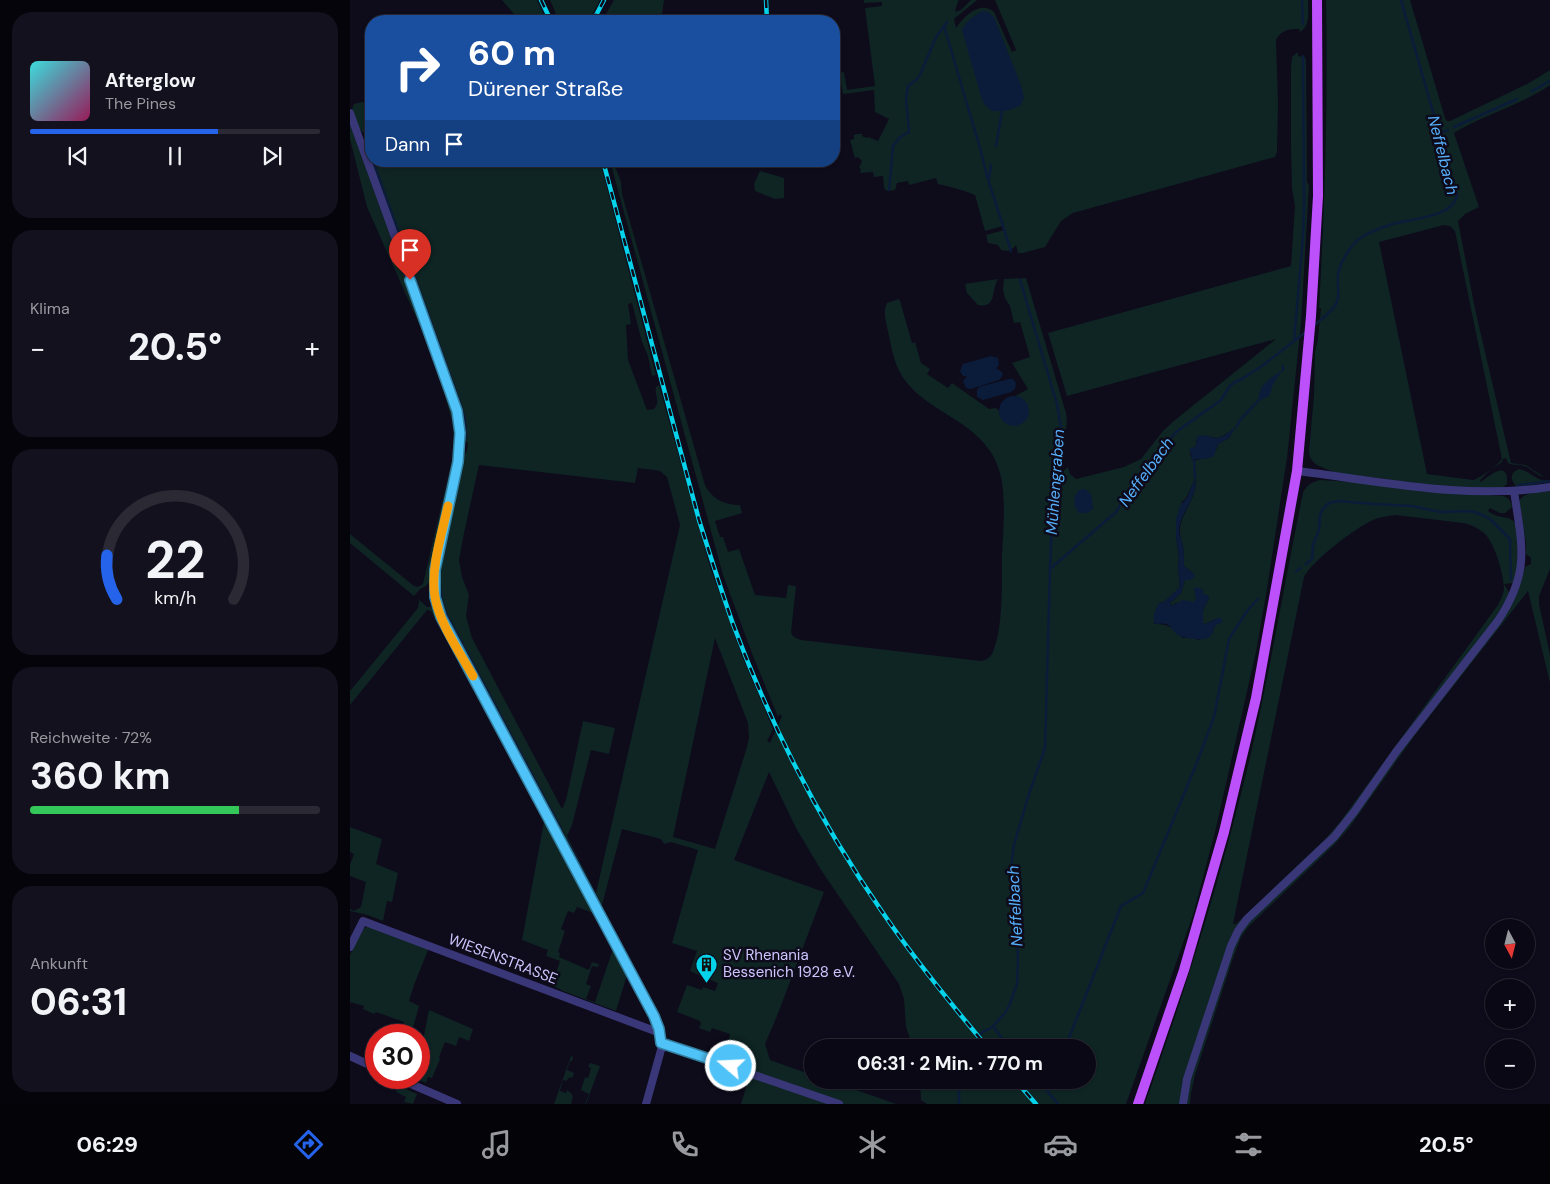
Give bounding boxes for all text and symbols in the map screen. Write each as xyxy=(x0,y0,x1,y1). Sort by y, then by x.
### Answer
text: 60 m xyxy=(468,30,556,76)
icon: right xyxy=(385,35,450,100)
text: Afterglow xyxy=(105,68,196,93)
text: Dürener Straße xyxy=(468,74,623,103)
text: The Pines xyxy=(105,93,176,114)
water label: Neffelbach xyxy=(1423,113,1463,197)
icon: arrive xyxy=(440,130,468,158)
text: Dann xyxy=(385,132,430,157)
icon: previous xyxy=(64,142,92,170)
icon: pause xyxy=(161,142,189,170)
icon: next xyxy=(258,142,286,170)
pin xyxy=(389,229,431,280)
icon: arrive xyxy=(396,236,424,264)
text: Klima xyxy=(30,298,70,319)
text: 20.5° xyxy=(128,322,222,372)
text: − xyxy=(30,330,45,367)
text: + xyxy=(305,330,320,367)
water label: Mühlengraben xyxy=(1041,429,1069,535)
water label: Neffelbach xyxy=(1114,433,1178,511)
text: 22 xyxy=(145,526,205,594)
text: km/h xyxy=(154,586,196,610)
text: Reichweite · 72% xyxy=(30,727,152,748)
text: 360 km xyxy=(30,751,170,801)
water label: Neffelbach xyxy=(1002,865,1028,947)
north arrow xyxy=(1485,919,1535,969)
map controls xyxy=(1485,919,1535,1089)
street label: WIESENSTRASSE xyxy=(445,929,561,989)
place label: SV Rhenania Bessenich 1928 e.V. xyxy=(723,945,855,982)
building icon: SV Rhenania Bessenich 1928 e.V. xyxy=(695,952,719,983)
text: Ankunft xyxy=(30,953,88,974)
text: 06:31 xyxy=(30,977,127,1027)
button: + xyxy=(1485,979,1535,1029)
speed limit sign: 30 xyxy=(365,1024,430,1089)
position arrow xyxy=(704,1039,756,1091)
button: − xyxy=(1485,1039,1535,1089)
text: 06:31 · 2 Min. · 770 m xyxy=(857,1051,1043,1076)
icon: directions xyxy=(291,1127,326,1162)
icon: music xyxy=(479,1127,514,1162)
icon: phone xyxy=(667,1127,702,1162)
icon: climate xyxy=(855,1127,890,1162)
icon: car xyxy=(1043,1127,1078,1162)
icon: filters xyxy=(1231,1127,1266,1162)
text: 06:29 xyxy=(76,1130,138,1159)
text: 20.5° xyxy=(1419,1130,1473,1159)

